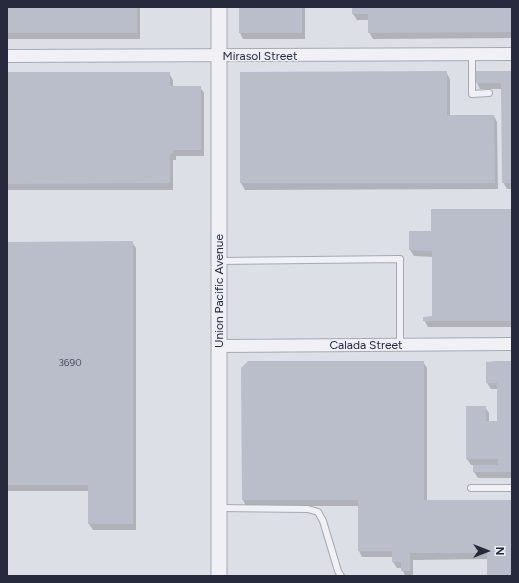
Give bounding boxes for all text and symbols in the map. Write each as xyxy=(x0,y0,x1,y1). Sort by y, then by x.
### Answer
street label: Mirasol Street xyxy=(223,49,297,63)
street label: Union Pacific Avenue xyxy=(212,234,226,348)
street label: Calada Street xyxy=(329,338,403,352)
house number: 3690 xyxy=(58,357,82,369)
north arrow xyxy=(467,531,507,571)
text: N xyxy=(493,547,506,555)

